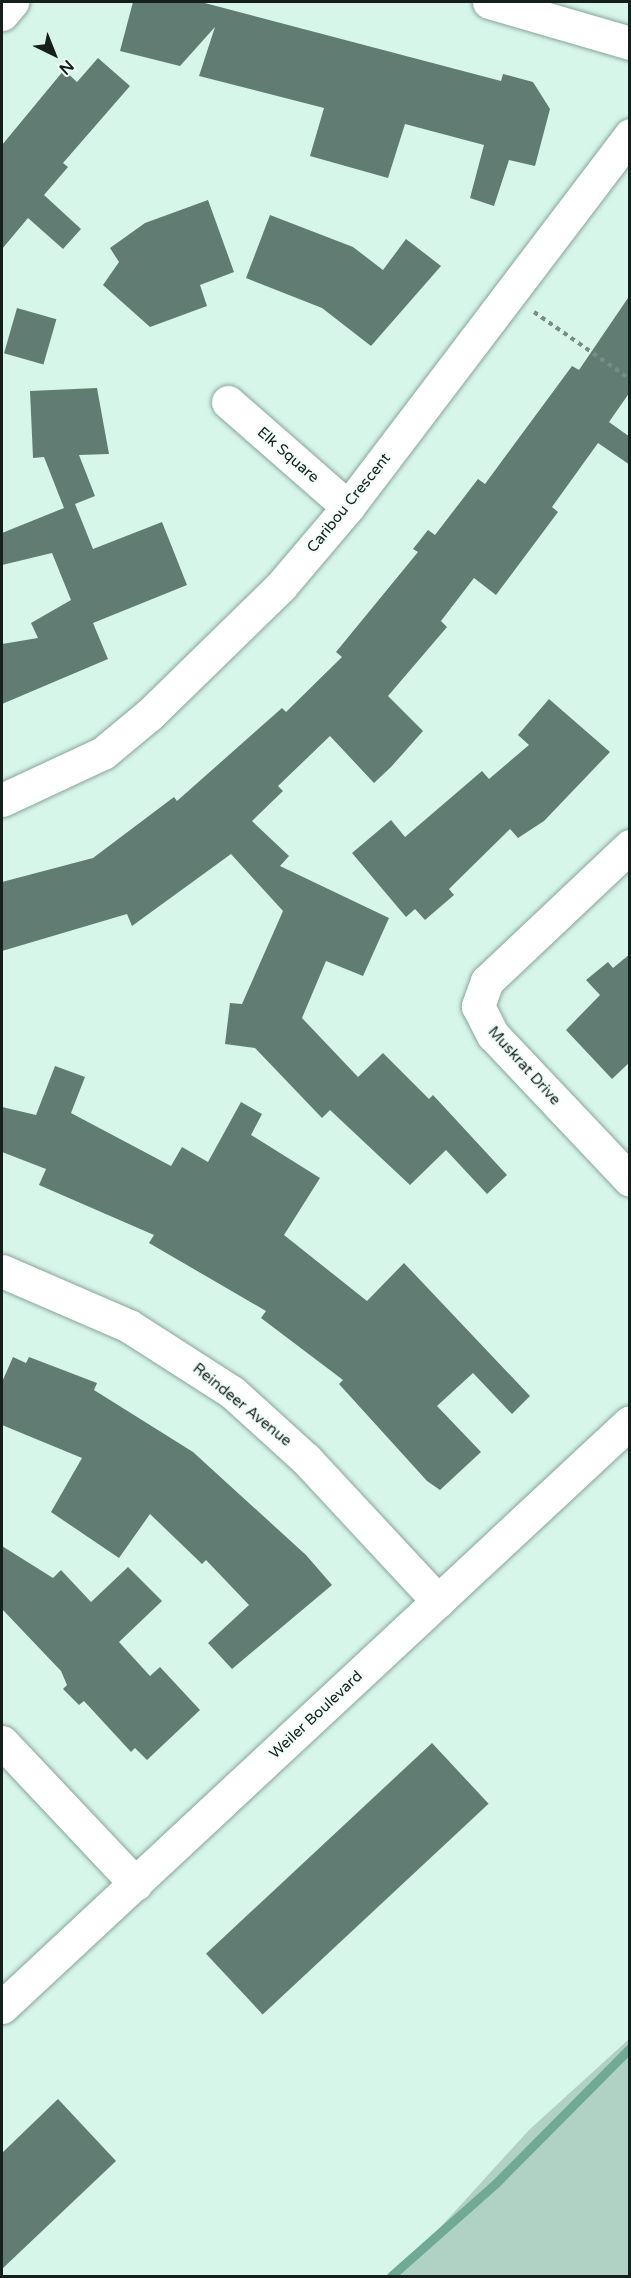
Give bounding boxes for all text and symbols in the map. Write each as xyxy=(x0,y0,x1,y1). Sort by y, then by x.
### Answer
north arrow xyxy=(24,24,84,84)
text: N xyxy=(55,55,78,79)
street label: Elk Square xyxy=(254,423,322,487)
street label: Caribou Crescent xyxy=(303,450,395,556)
street label: Muskrat Drive xyxy=(484,1023,564,1109)
street label: Reindeer Avenue xyxy=(189,1360,295,1450)
street label: Weiler Boulevard xyxy=(266,1667,366,1763)

